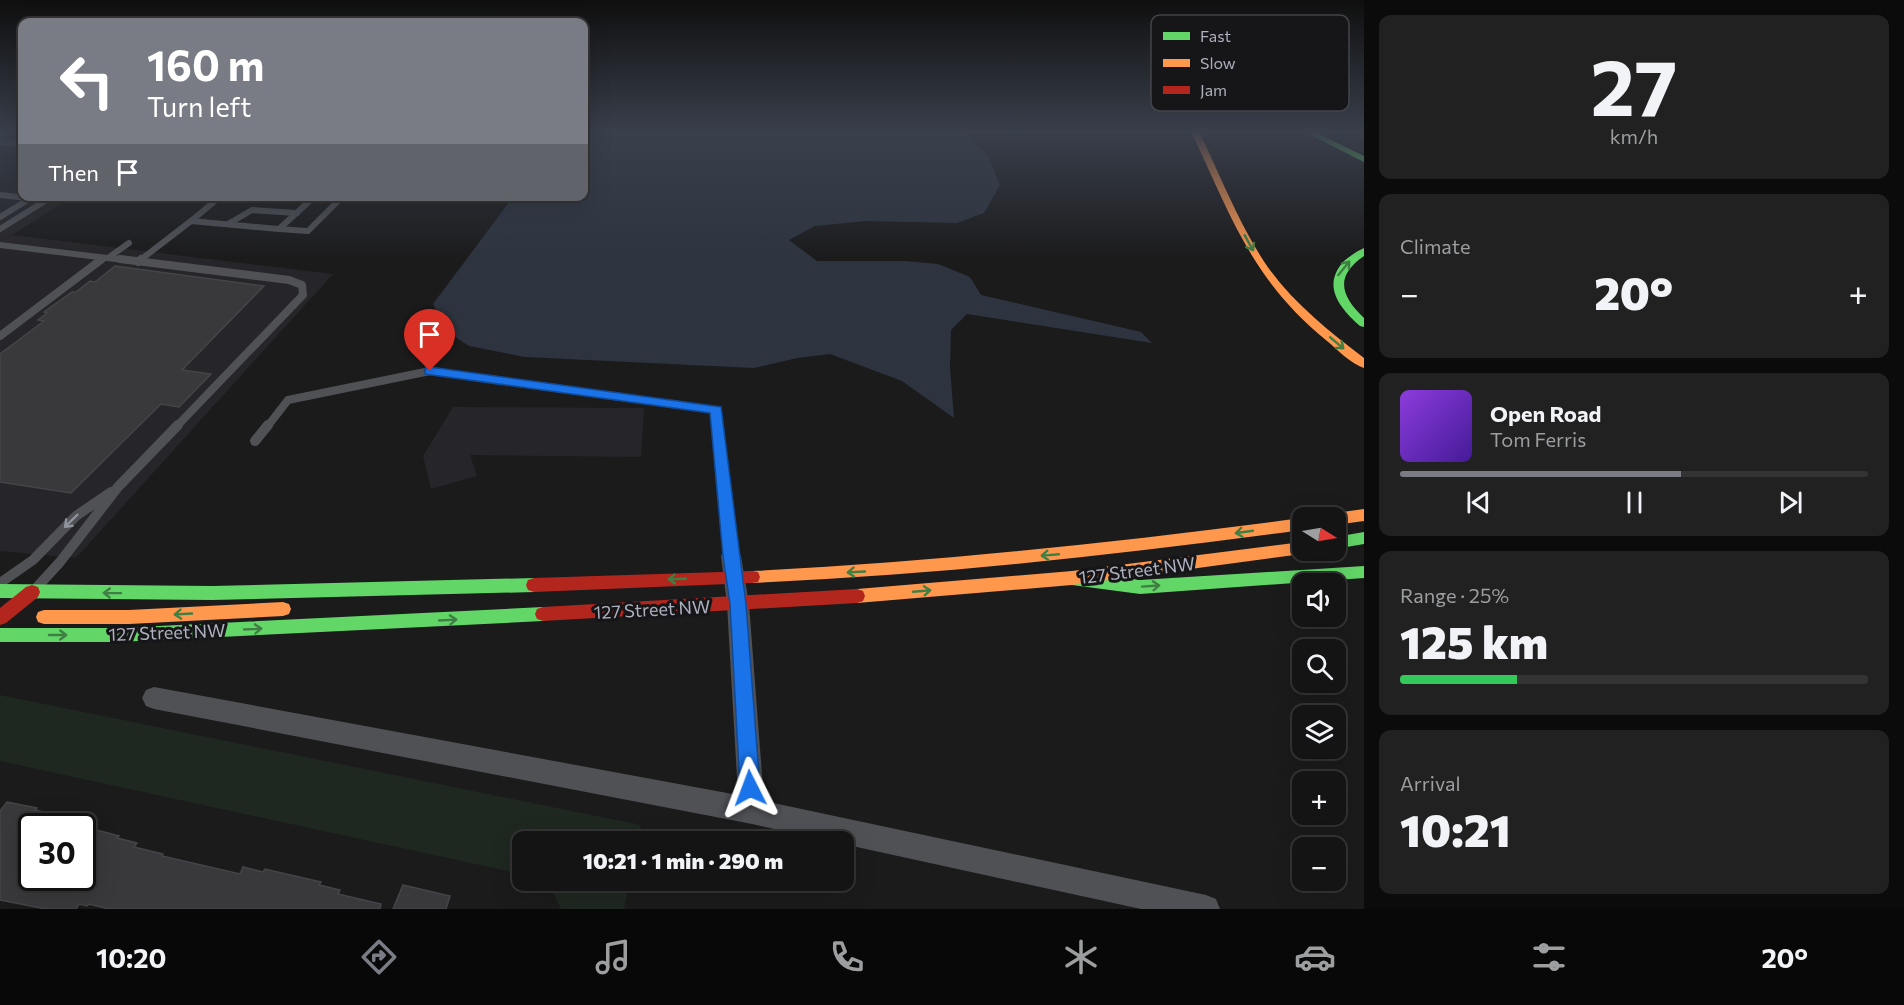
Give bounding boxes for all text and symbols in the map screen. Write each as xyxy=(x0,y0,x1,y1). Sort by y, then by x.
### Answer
legend xyxy=(1151,15,1349,111)
text: Fast xyxy=(1200,26,1231,45)
text: 27 xyxy=(1591,37,1677,132)
text: 160 m xyxy=(147,38,265,90)
icon: left xyxy=(48,42,126,120)
text: Slow xyxy=(1200,53,1236,72)
text: Jam xyxy=(1200,80,1227,99)
text: Turn left xyxy=(147,90,251,123)
text: km/h xyxy=(1610,124,1658,148)
icon: arrive xyxy=(111,156,144,189)
text: Then xyxy=(48,159,99,186)
one-way arrow xyxy=(1243,234,1255,251)
text: Climate xyxy=(1400,234,1470,258)
one-way arrow xyxy=(1337,260,1350,276)
text: 20° xyxy=(1594,264,1673,319)
text: − xyxy=(1400,272,1419,313)
text: + xyxy=(1849,272,1868,313)
pin xyxy=(404,309,455,371)
icon: arrive xyxy=(413,318,446,351)
one-way arrow xyxy=(1329,336,1344,350)
text: Open Road xyxy=(1490,400,1601,427)
text: Tom Ferris xyxy=(1490,427,1586,451)
icon: previous xyxy=(1462,486,1495,519)
icon: pause xyxy=(1618,486,1651,519)
icon: next xyxy=(1774,486,1807,519)
north arrow xyxy=(1292,507,1346,561)
map controls xyxy=(1292,507,1346,891)
one-way arrow xyxy=(63,514,78,529)
one-way arrow xyxy=(1235,527,1254,538)
one-way arrow xyxy=(1041,550,1061,561)
street label: 127 Street NW xyxy=(1078,552,1196,588)
one-way arrow xyxy=(847,567,867,578)
button: sound xyxy=(1292,573,1346,627)
one-way arrow xyxy=(667,574,687,585)
one-way arrow xyxy=(1140,580,1160,591)
text: Range · 25% xyxy=(1400,583,1509,607)
one-way arrow xyxy=(912,585,932,596)
one-way arrow xyxy=(103,588,123,599)
street label: 127 Street NW xyxy=(593,595,711,623)
one-way arrow xyxy=(174,608,194,619)
text: 125 km xyxy=(1400,613,1548,668)
one-way arrow xyxy=(438,614,458,625)
street label: 127 Street NW xyxy=(108,619,226,645)
one-way arrow xyxy=(243,623,263,634)
one-way arrow xyxy=(48,629,68,641)
button: search xyxy=(1292,639,1346,693)
button: layers xyxy=(1292,705,1346,759)
position arrow xyxy=(718,756,782,820)
button: + xyxy=(1292,771,1346,825)
text: Arrival xyxy=(1400,771,1461,795)
text: 10:21 xyxy=(1400,801,1511,856)
speed limit sign: 30 xyxy=(18,813,96,891)
button: − xyxy=(1292,837,1346,891)
text: 10:21 · 1 min · 290 m xyxy=(583,847,783,874)
icon: directions xyxy=(358,936,400,978)
icon: music xyxy=(592,936,634,978)
icon: phone xyxy=(826,936,868,978)
icon: climate xyxy=(1060,936,1102,978)
icon: car xyxy=(1294,936,1336,978)
icon: filters xyxy=(1528,936,1570,978)
text: 10:20 xyxy=(96,941,166,974)
text: 20° xyxy=(1761,941,1808,974)

